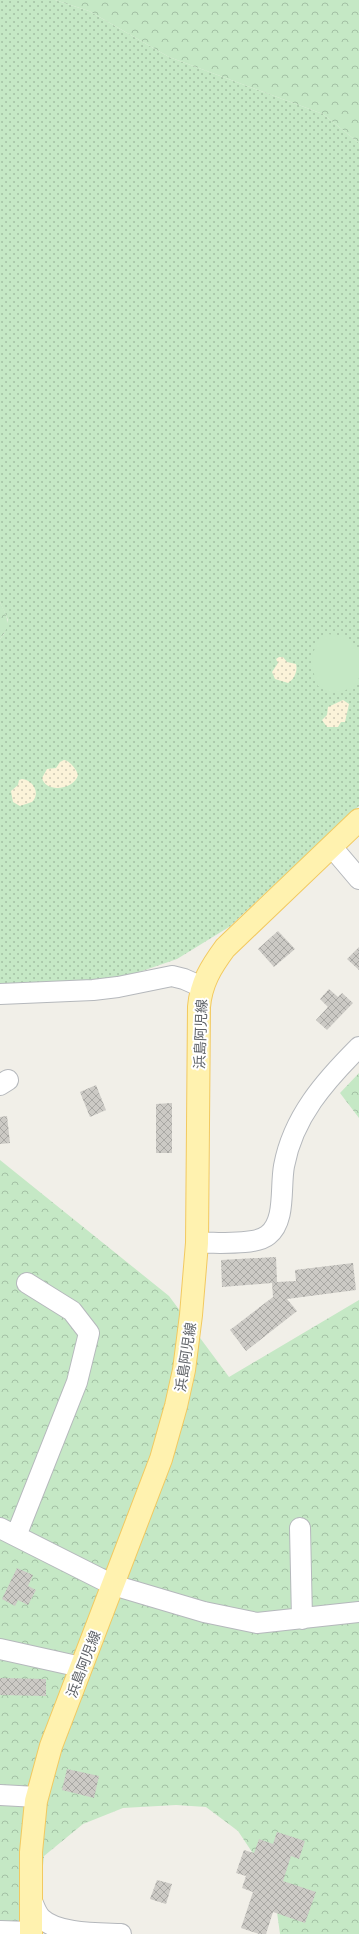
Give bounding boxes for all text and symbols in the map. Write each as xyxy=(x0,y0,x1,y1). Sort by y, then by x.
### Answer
street label: 浜島阿児線 xyxy=(190,999,210,1069)
street label: 浜島阿児線 xyxy=(171,1321,199,1393)
street label: 浜島阿児線 xyxy=(63,1628,103,1700)

